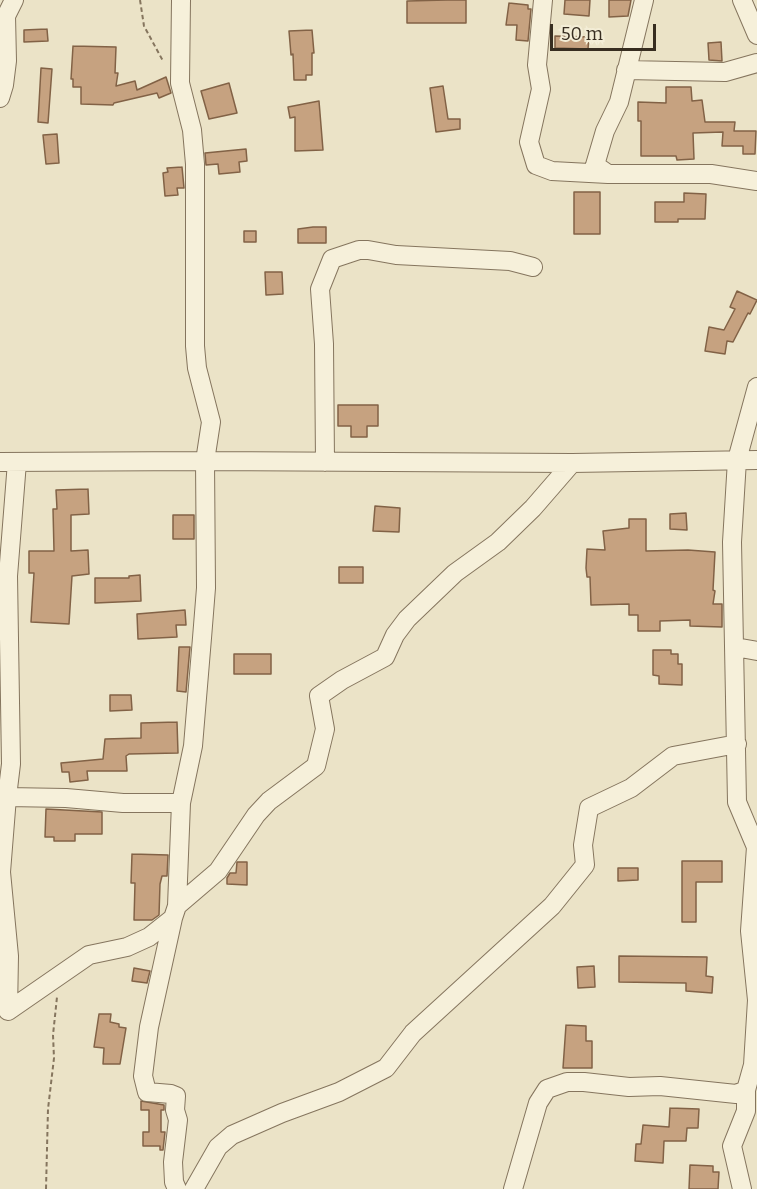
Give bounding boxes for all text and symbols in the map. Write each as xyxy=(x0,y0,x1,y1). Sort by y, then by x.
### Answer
scale bar xyxy=(553,12,660,50)
text: 50 m xyxy=(561,23,603,45)

